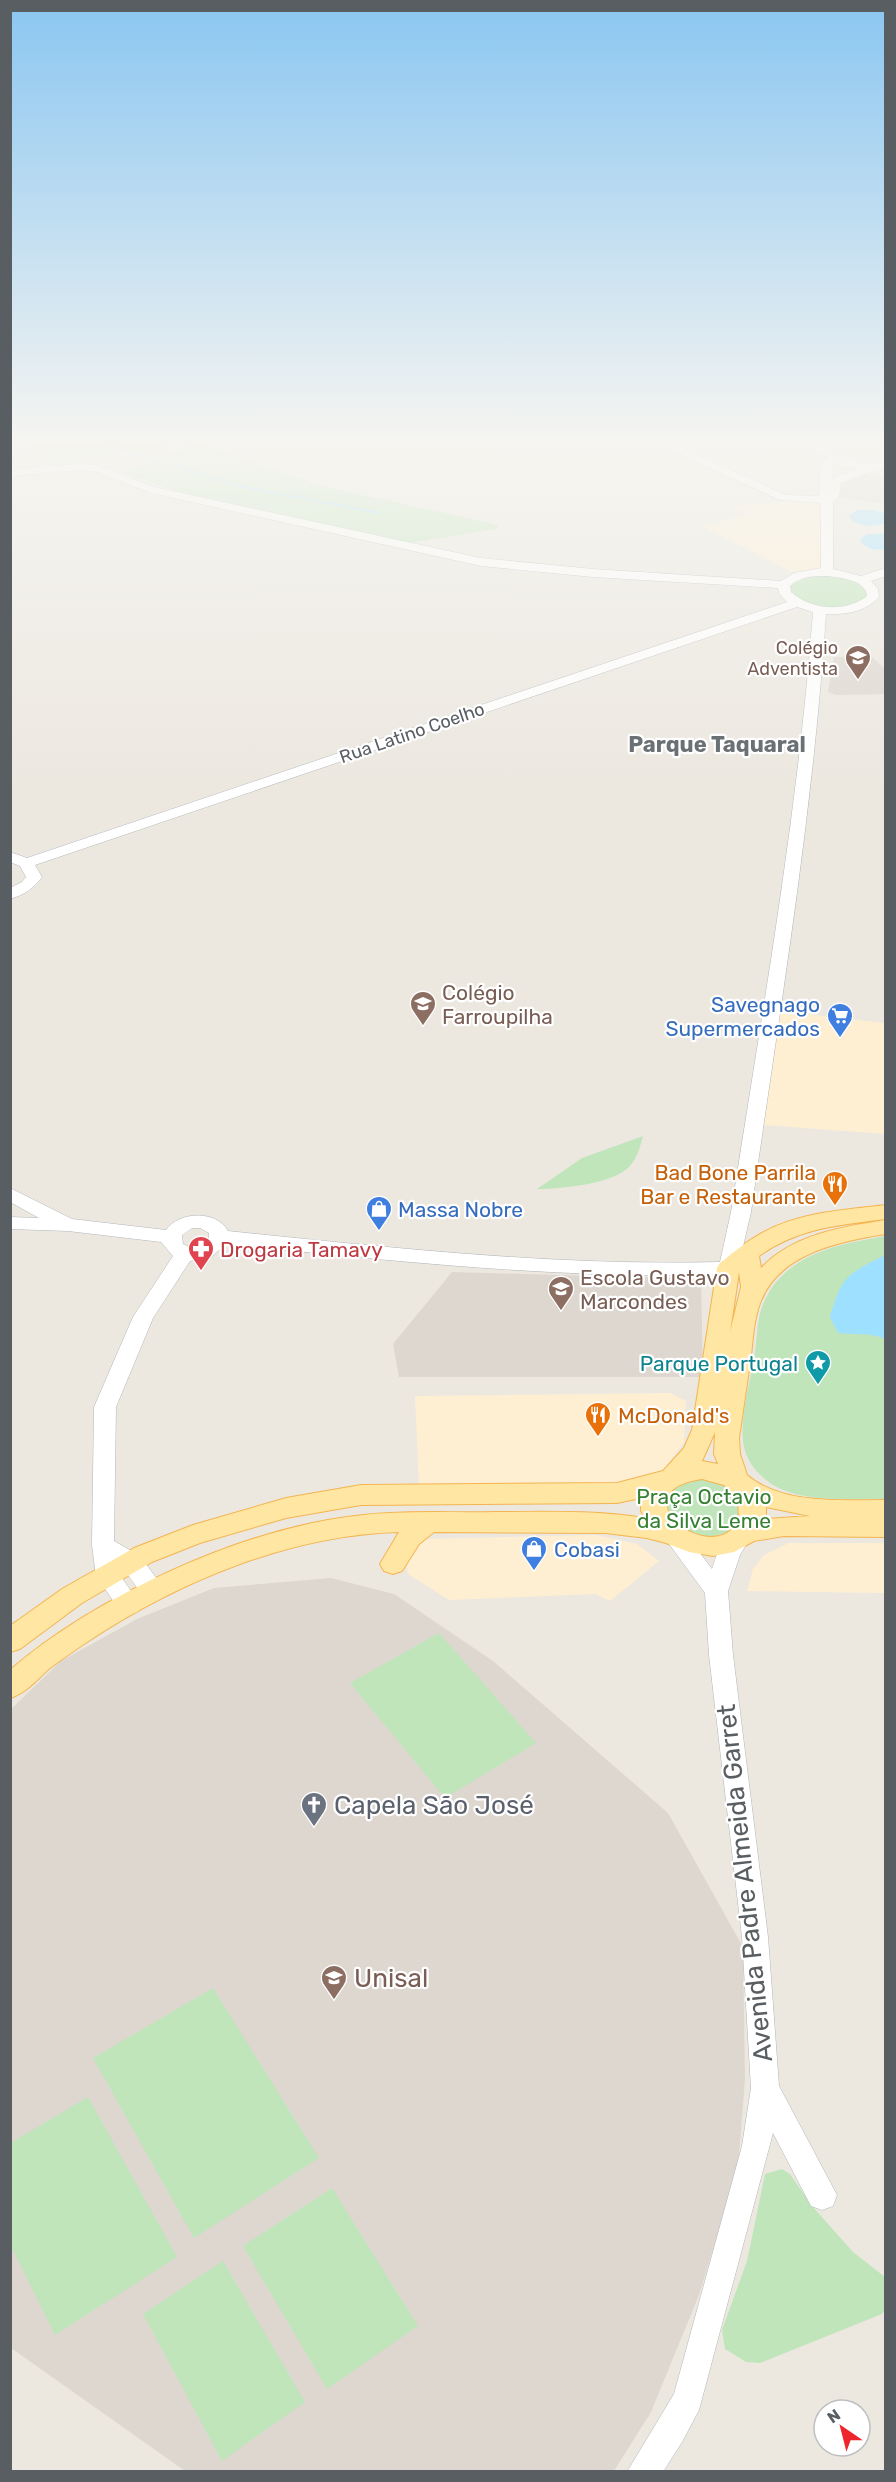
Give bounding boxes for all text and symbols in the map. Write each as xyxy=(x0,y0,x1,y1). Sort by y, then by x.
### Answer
place label: Colégio Adventista xyxy=(747,637,838,680)
school or university icon: Colégio Adventista xyxy=(843,643,873,681)
street label: Rua Latino Coelho xyxy=(337,698,487,768)
district label: Parque Taquaral xyxy=(628,731,806,758)
place label: Colégio Farroupilha xyxy=(442,980,553,1029)
school or university icon: Colégio Farroupilha xyxy=(408,989,438,1027)
place label: Savegnago Supermercados xyxy=(665,992,820,1041)
supermarket icon: Savegnago Supermercados xyxy=(825,1001,855,1039)
place label: Bad Bone Parrila Bar e Restaurante xyxy=(640,1160,816,1209)
restaurant icon: Bad Bone Parrila Bar e Restaurante xyxy=(820,1169,850,1207)
shop icon: Massa Nobre xyxy=(364,1194,394,1232)
place label: Massa Nobre xyxy=(398,1197,523,1222)
pharmacy icon: Drogaria Tamavy xyxy=(186,1234,216,1272)
place label: Drogaria Tamavy xyxy=(220,1237,383,1262)
place label: Escola Gustavo Marcondes xyxy=(580,1265,729,1314)
school or university icon: Escola Gustavo Marcondes xyxy=(546,1274,576,1312)
place icon: Parque Portugal xyxy=(803,1348,833,1386)
place label: Parque Portugal xyxy=(640,1351,798,1376)
restaurant icon: McDonald's xyxy=(583,1400,613,1438)
place label: McDonald's xyxy=(618,1403,730,1428)
park label: Praça Octavio da Silva Leme xyxy=(636,1484,772,1533)
shop icon: Cobasi xyxy=(519,1534,549,1572)
place label: Cobasi xyxy=(554,1537,620,1562)
street label: Avenida Padre Almeida Garret xyxy=(711,1703,779,2063)
church icon: Capela São José xyxy=(299,1790,329,1828)
place label: Capela São José xyxy=(334,1790,534,1821)
school or university icon: Unisal xyxy=(319,1963,349,2001)
place label: Unisal xyxy=(354,1963,428,1994)
north arrow xyxy=(812,2398,872,2458)
text: N xyxy=(824,2405,844,2427)

